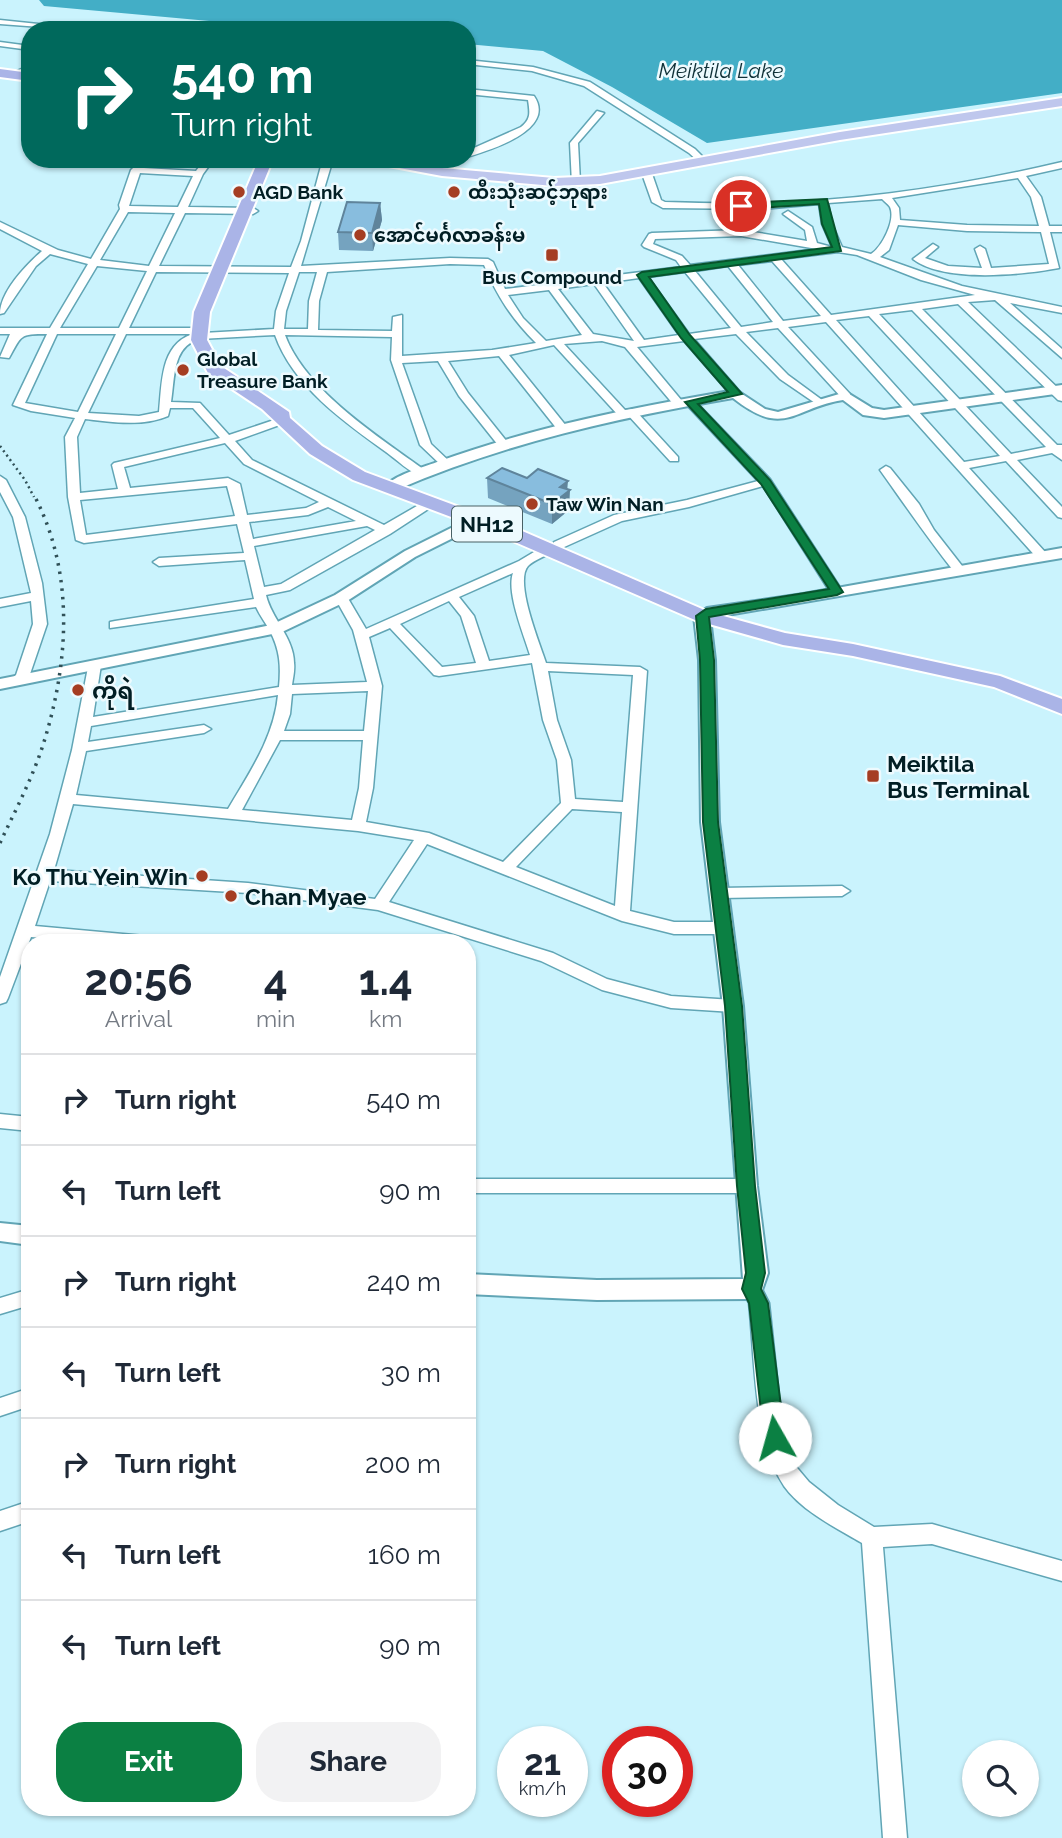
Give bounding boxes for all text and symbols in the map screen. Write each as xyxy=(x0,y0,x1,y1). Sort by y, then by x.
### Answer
text: 540 m xyxy=(171,47,314,104)
icon: right xyxy=(56,49,147,140)
water label: Meiktila Lake xyxy=(659,58,784,83)
text: Turn right xyxy=(171,106,312,143)
pin xyxy=(711,176,771,236)
place label: ထီးသုံးဆင့်ဘုရား xyxy=(468,179,608,208)
place label: AGD Bank xyxy=(253,181,343,203)
marker: AGD Bank xyxy=(231,184,247,200)
marker: ထီးသုံးဆင့်ဘုရား xyxy=(446,184,462,200)
icon: arrive xyxy=(722,187,760,225)
place label: အောင်မင်္ဂလာခန်းမ xyxy=(374,222,525,251)
marker: အောင်မင်္ဂလာခန်းမ xyxy=(352,227,368,243)
marker: Bus Compound xyxy=(544,247,560,263)
place label: Bus Compound xyxy=(482,266,622,288)
place label: Global Treasure Bank xyxy=(197,348,328,392)
marker: Global Treasure Bank xyxy=(175,362,191,378)
place label: Taw Win Nan xyxy=(546,493,664,515)
marker: Taw Win Nan xyxy=(524,496,540,512)
road number: NH12 xyxy=(452,506,522,542)
place label: ကိုရဲ xyxy=(92,675,135,710)
marker: ကိုရဲ xyxy=(70,682,86,698)
place label: Meiktila Bus Terminal xyxy=(887,750,1030,803)
marker: Meiktila Bus Terminal xyxy=(865,768,881,784)
place label: Ko Thu Yein Win xyxy=(12,863,188,890)
marker: Ko Thu Yein Win xyxy=(194,868,210,884)
place label: Chan Myae xyxy=(245,883,367,910)
marker: Chan Myae xyxy=(223,888,239,904)
text: 20:56 xyxy=(84,956,193,1005)
text: 4 xyxy=(264,956,288,1005)
text: 1.4 xyxy=(359,956,413,1005)
text: Arrival xyxy=(105,1005,172,1032)
text: min xyxy=(256,1005,296,1032)
text: km xyxy=(369,1005,402,1032)
icon: right xyxy=(56,1081,94,1119)
text: Turn right xyxy=(115,1085,236,1115)
text: 540 m xyxy=(366,1085,441,1115)
icon: left xyxy=(56,1172,94,1210)
text: Turn left xyxy=(115,1176,221,1206)
text: 90 m xyxy=(379,1176,441,1206)
icon: right xyxy=(56,1263,94,1301)
text: Turn right xyxy=(115,1267,236,1297)
text: 240 m xyxy=(367,1267,441,1297)
icon: left xyxy=(56,1354,94,1392)
text: Turn left xyxy=(115,1358,221,1388)
text: 30 m xyxy=(381,1358,441,1388)
position arrow xyxy=(738,1401,812,1475)
icon: right xyxy=(56,1445,94,1483)
text: Turn right xyxy=(115,1449,236,1479)
text: 200 m xyxy=(365,1449,441,1479)
icon: left xyxy=(56,1536,94,1574)
text: Turn left xyxy=(115,1540,221,1570)
text: 160 m xyxy=(368,1540,441,1570)
icon: left xyxy=(56,1627,94,1665)
text: Turn left xyxy=(115,1631,221,1661)
text: 90 m xyxy=(379,1631,441,1661)
button: Exit xyxy=(56,1722,242,1802)
button: Share xyxy=(256,1722,441,1802)
speed limit sign: 30 xyxy=(602,1726,693,1817)
map controls xyxy=(962,1740,1039,1817)
button: search xyxy=(962,1740,1039,1817)
text: 21 xyxy=(524,1742,561,1783)
text: km/h xyxy=(519,1778,566,1799)

